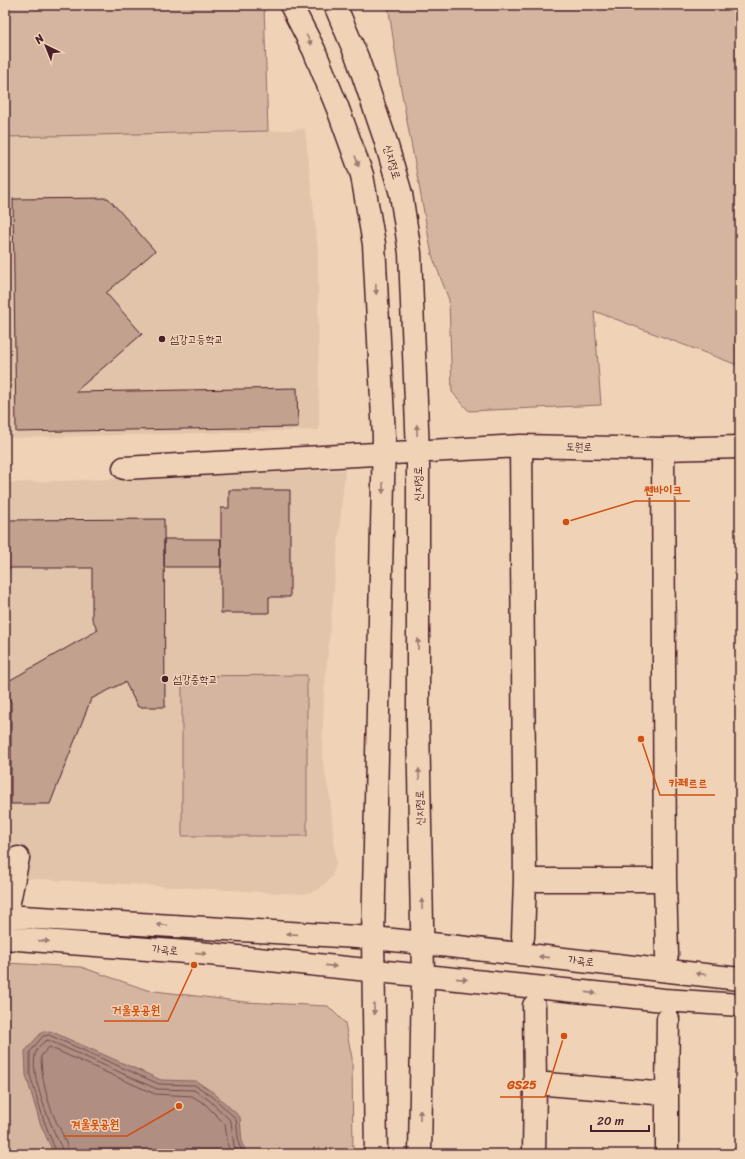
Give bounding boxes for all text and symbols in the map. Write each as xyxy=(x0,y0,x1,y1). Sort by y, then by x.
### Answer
north arrow xyxy=(26,26,66,66)
text: N xyxy=(30,29,49,49)
one-way arrow xyxy=(306,34,312,45)
street label: 신지정로 xyxy=(378,142,406,182)
one-way arrow xyxy=(354,155,360,167)
one-way arrow xyxy=(373,283,379,296)
place label: 섬강고등학교 xyxy=(170,330,223,349)
marker: 섬강고등학교 xyxy=(157,334,167,344)
one-way arrow xyxy=(414,423,420,436)
street label: 도원로 xyxy=(566,437,593,457)
street label: 신지정로 xyxy=(409,466,428,502)
callout: 쎈바이크 xyxy=(635,477,690,501)
text: 쎈바이크 xyxy=(644,479,682,501)
one-way arrow xyxy=(379,482,386,494)
one-way arrow xyxy=(415,637,421,650)
place label: 섬강중학교 xyxy=(173,670,217,689)
marker: 섬강중학교 xyxy=(160,674,170,684)
one-way arrow xyxy=(416,767,422,780)
callout: 카페르르 xyxy=(660,771,715,795)
text: 카페르르 xyxy=(669,772,707,794)
street label: 신지정로 xyxy=(410,790,430,826)
one-way arrow xyxy=(419,897,425,910)
one-way arrow xyxy=(156,922,168,929)
one-way arrow xyxy=(286,930,298,937)
one-way arrow xyxy=(38,937,50,944)
street label: 가곡로 xyxy=(151,939,179,961)
one-way arrow xyxy=(195,950,207,956)
street label: 가곡로 xyxy=(567,950,595,972)
one-way arrow xyxy=(538,953,550,960)
one-way arrow xyxy=(325,963,337,969)
one-way arrow xyxy=(695,971,707,978)
one-way arrow xyxy=(456,976,468,983)
one-way arrow xyxy=(585,990,597,996)
callout: 거울못공원 xyxy=(104,997,168,1021)
text: 거울못공원 xyxy=(112,999,160,1021)
one-way arrow xyxy=(371,1003,377,1016)
callout: GS25 xyxy=(500,1073,545,1097)
text: GS25 xyxy=(506,1074,537,1096)
scale bar xyxy=(591,1107,649,1133)
one-way arrow xyxy=(417,1109,424,1121)
text: 20 m xyxy=(597,1110,624,1132)
callout: 겨울못공원 xyxy=(63,1112,127,1136)
text: 겨울못공원 xyxy=(71,1113,119,1135)

